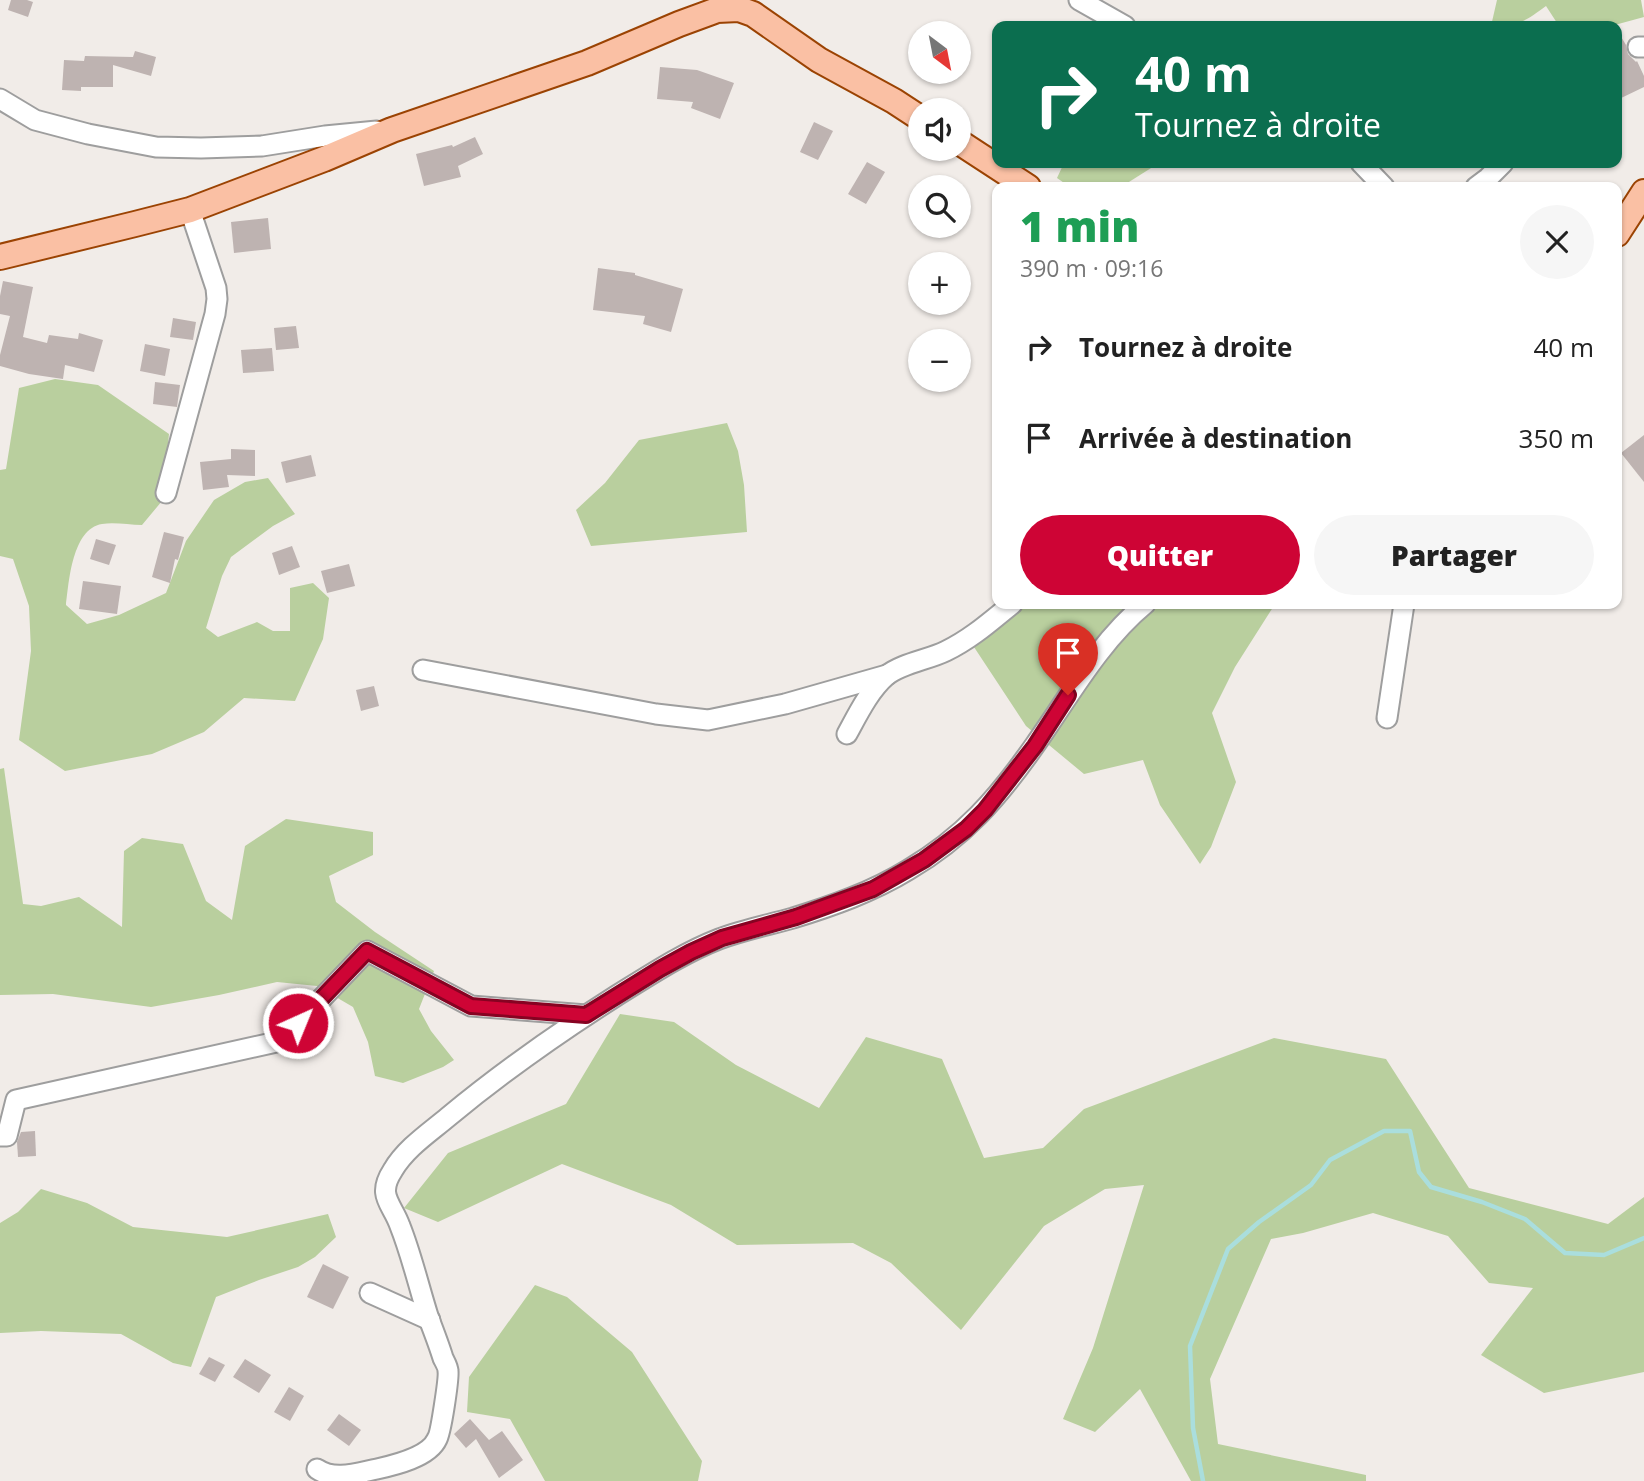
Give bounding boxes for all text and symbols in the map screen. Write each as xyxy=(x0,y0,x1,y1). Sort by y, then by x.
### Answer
north arrow xyxy=(908,21,971,84)
map controls xyxy=(908,21,971,392)
text: 40 m xyxy=(1135,40,1252,106)
icon: right xyxy=(1020,49,1111,140)
button: sound xyxy=(908,98,971,161)
text: Tournez à droite xyxy=(1135,103,1381,146)
button: search xyxy=(908,175,971,238)
text: 1 min xyxy=(1020,197,1139,254)
button: close xyxy=(1520,205,1594,279)
button: + xyxy=(908,252,971,315)
text: 390 m · 09:16 xyxy=(1020,252,1163,284)
icon: right xyxy=(1020,328,1058,366)
button: − xyxy=(908,329,971,392)
text: Tournez à droite xyxy=(1079,329,1292,365)
text: 40 m xyxy=(1533,329,1594,365)
icon: arrive xyxy=(1020,419,1058,457)
text: Arrivée à destination xyxy=(1079,420,1352,456)
text: 350 m xyxy=(1519,420,1594,456)
button: Quitter xyxy=(1020,515,1300,595)
button: Partager xyxy=(1314,515,1594,595)
pin xyxy=(1038,623,1098,695)
icon: arrive xyxy=(1049,634,1087,672)
position arrow xyxy=(261,986,335,1060)

